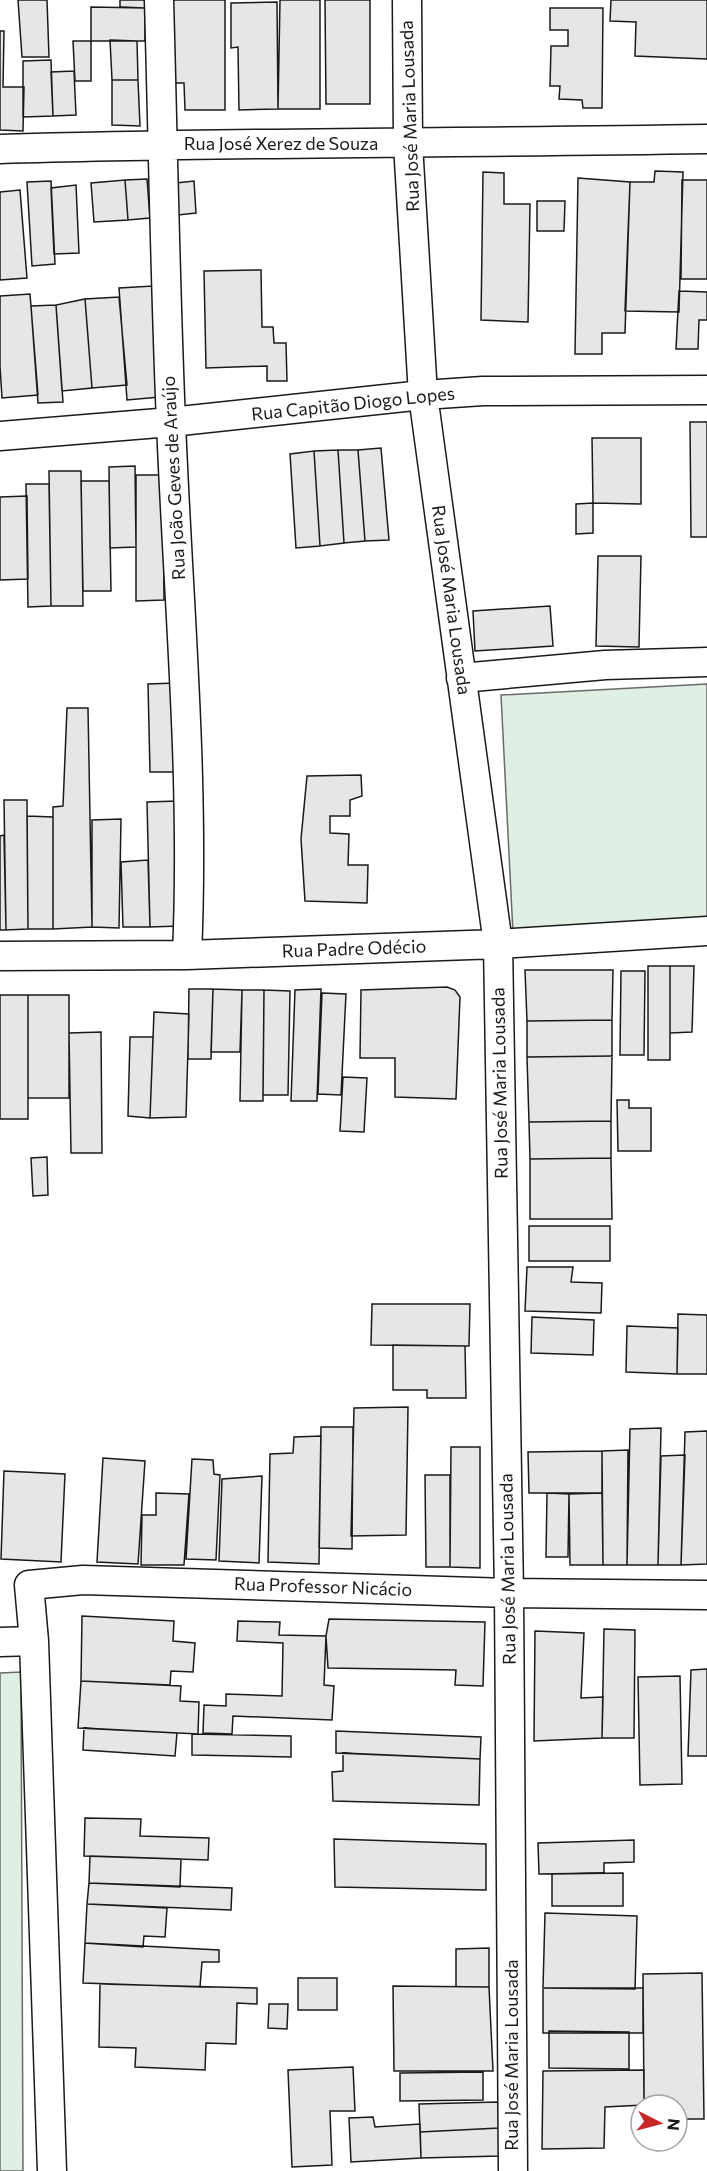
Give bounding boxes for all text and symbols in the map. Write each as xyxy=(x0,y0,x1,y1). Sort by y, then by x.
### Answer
street label: Rua José Maria Lousada xyxy=(395,20,423,212)
street label: Rua José Xerez de Souza xyxy=(184,132,378,154)
street label: Rua João Geves de Araújo xyxy=(157,375,189,581)
street label: Rua Capitão Diogo Lopes xyxy=(250,381,456,425)
street label: Rua José Maria Lousada xyxy=(428,504,476,696)
street label: Rua Padre Odécio xyxy=(281,934,427,962)
street label: Rua José Maria Lousada xyxy=(486,987,512,1179)
street label: Rua José Maria Lousada xyxy=(494,1473,520,1665)
street label: Rua Professor Nicácio xyxy=(234,1572,413,1600)
street label: Rua José Maria Lousada xyxy=(500,1959,522,2151)
north arrow xyxy=(629,2093,689,2153)
text: N xyxy=(664,2118,684,2132)

